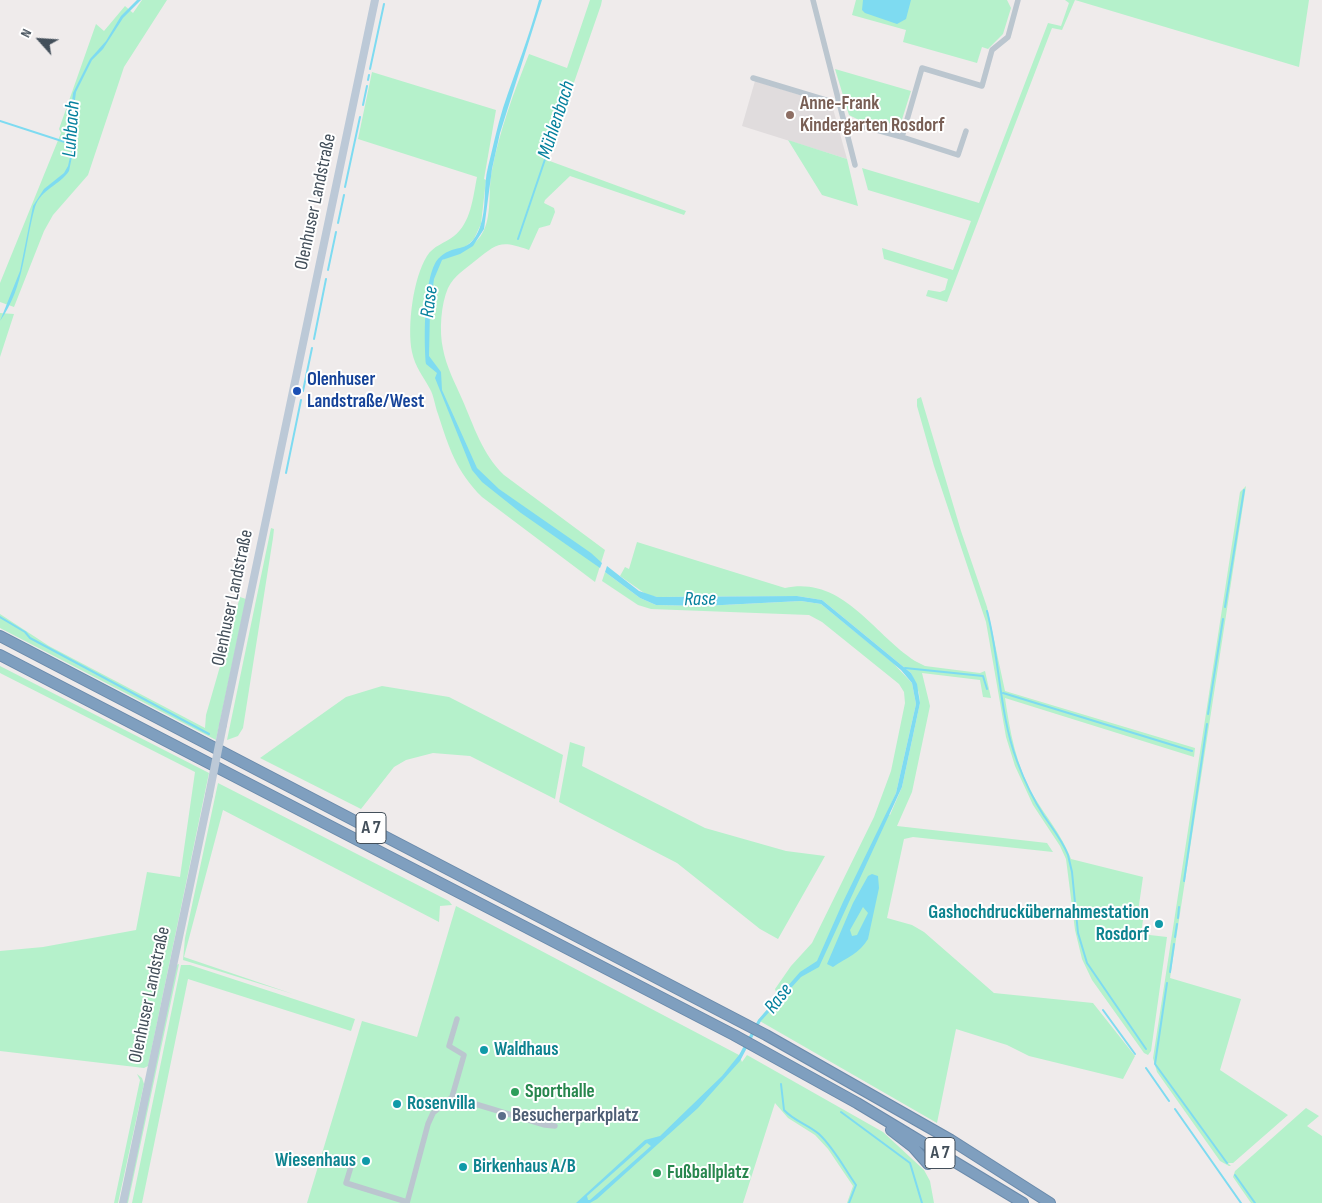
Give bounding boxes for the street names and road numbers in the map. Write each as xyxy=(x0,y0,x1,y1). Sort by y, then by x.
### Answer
street label: Olenhuser Landstraße xyxy=(290,132,342,272)
street label: Olenhuser Landstraße xyxy=(207,528,259,668)
road number: A 7 xyxy=(356,812,386,844)
street label: Olenhuser Landstraße xyxy=(124,925,176,1065)
road number: A 7 xyxy=(925,1138,955,1168)

